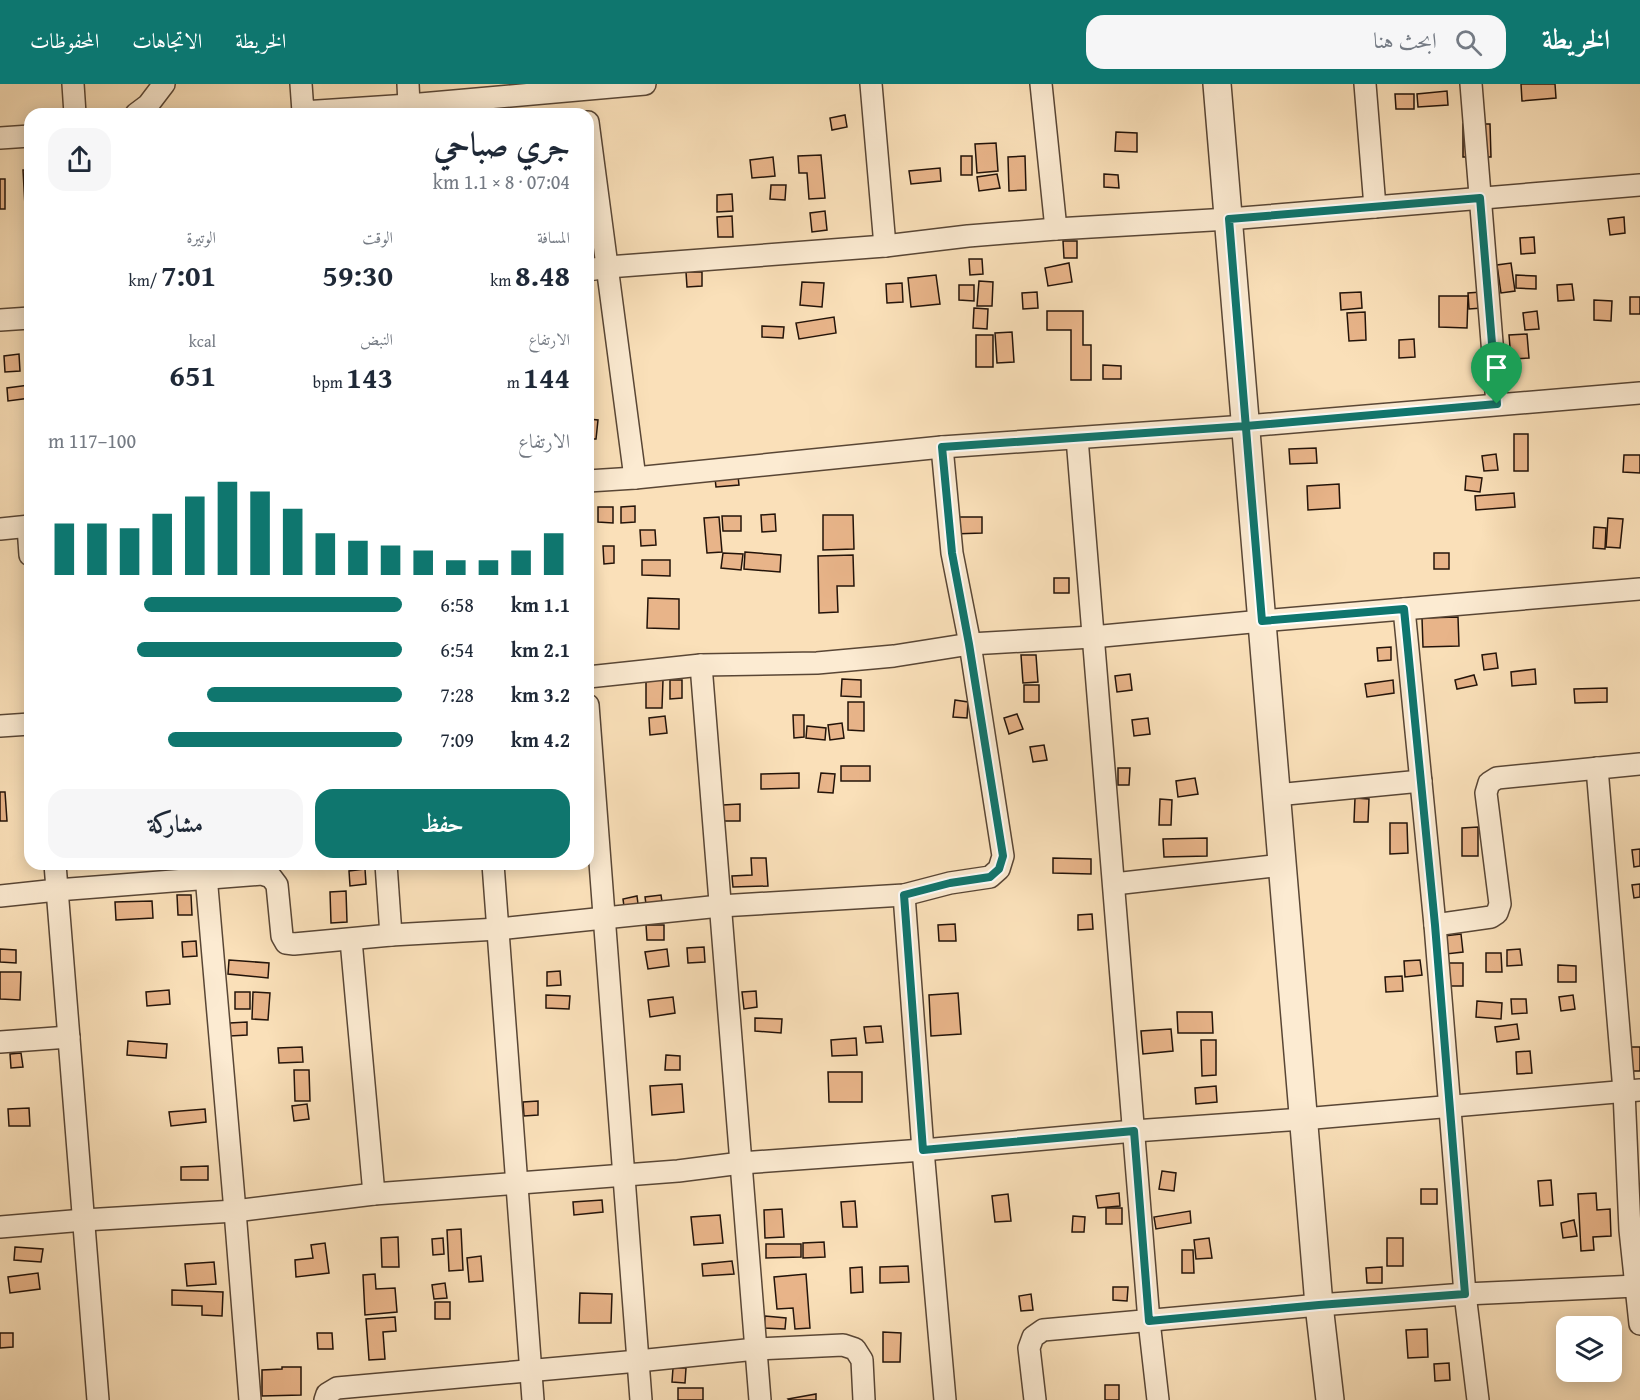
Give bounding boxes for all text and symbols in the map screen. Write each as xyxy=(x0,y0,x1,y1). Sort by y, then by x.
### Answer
search box xyxy=(1086,15,1506,69)
text: الخريطة xyxy=(1542,18,1610,59)
text: ابحث هنا xyxy=(1373,24,1437,56)
text: المحفوظات xyxy=(30,25,99,56)
text: الاتجاهات xyxy=(132,25,202,56)
text: الخريطة xyxy=(235,25,286,56)
icon: search xyxy=(1452,26,1485,59)
text: جري صباحي xyxy=(434,120,570,168)
button: share xyxy=(48,128,111,191)
text: 07:04 · 8 × 1.1 km xyxy=(433,167,570,196)
text: الوتيرة xyxy=(186,225,216,249)
text: الوقت xyxy=(362,225,393,249)
text: المسافة xyxy=(537,225,570,249)
text: 7:01 xyxy=(161,253,216,297)
text: 59:30 xyxy=(322,253,393,297)
text: 8.48 xyxy=(515,253,570,297)
text: /km xyxy=(129,268,161,292)
text: km xyxy=(490,268,515,292)
text: النبض xyxy=(360,327,393,351)
text: الارتفاع xyxy=(528,327,570,351)
text: kcal xyxy=(189,329,216,353)
pin xyxy=(1471,342,1522,404)
icon: arrive xyxy=(1480,351,1513,384)
text: 651 xyxy=(169,353,216,397)
text: 143 xyxy=(346,355,393,399)
text: 144 xyxy=(523,355,570,399)
text: bpm xyxy=(313,370,346,394)
text: m xyxy=(507,370,523,394)
text: 100–117 m xyxy=(48,426,136,455)
text: الارتفاع xyxy=(518,426,570,455)
text: 6:58 xyxy=(440,590,474,619)
text: 1.1 km xyxy=(511,590,570,619)
text: 6:54 xyxy=(440,635,474,664)
text: 2.1 km xyxy=(511,635,570,664)
text: 7:28 xyxy=(440,680,474,709)
text: 3.2 km xyxy=(511,680,570,709)
text: 7:09 xyxy=(440,725,474,754)
text: 4.2 km xyxy=(511,725,570,754)
button: مشاركة xyxy=(48,789,303,858)
button: حفظ xyxy=(315,789,570,858)
map controls xyxy=(1556,1316,1622,1382)
button: layers xyxy=(1556,1316,1622,1382)

